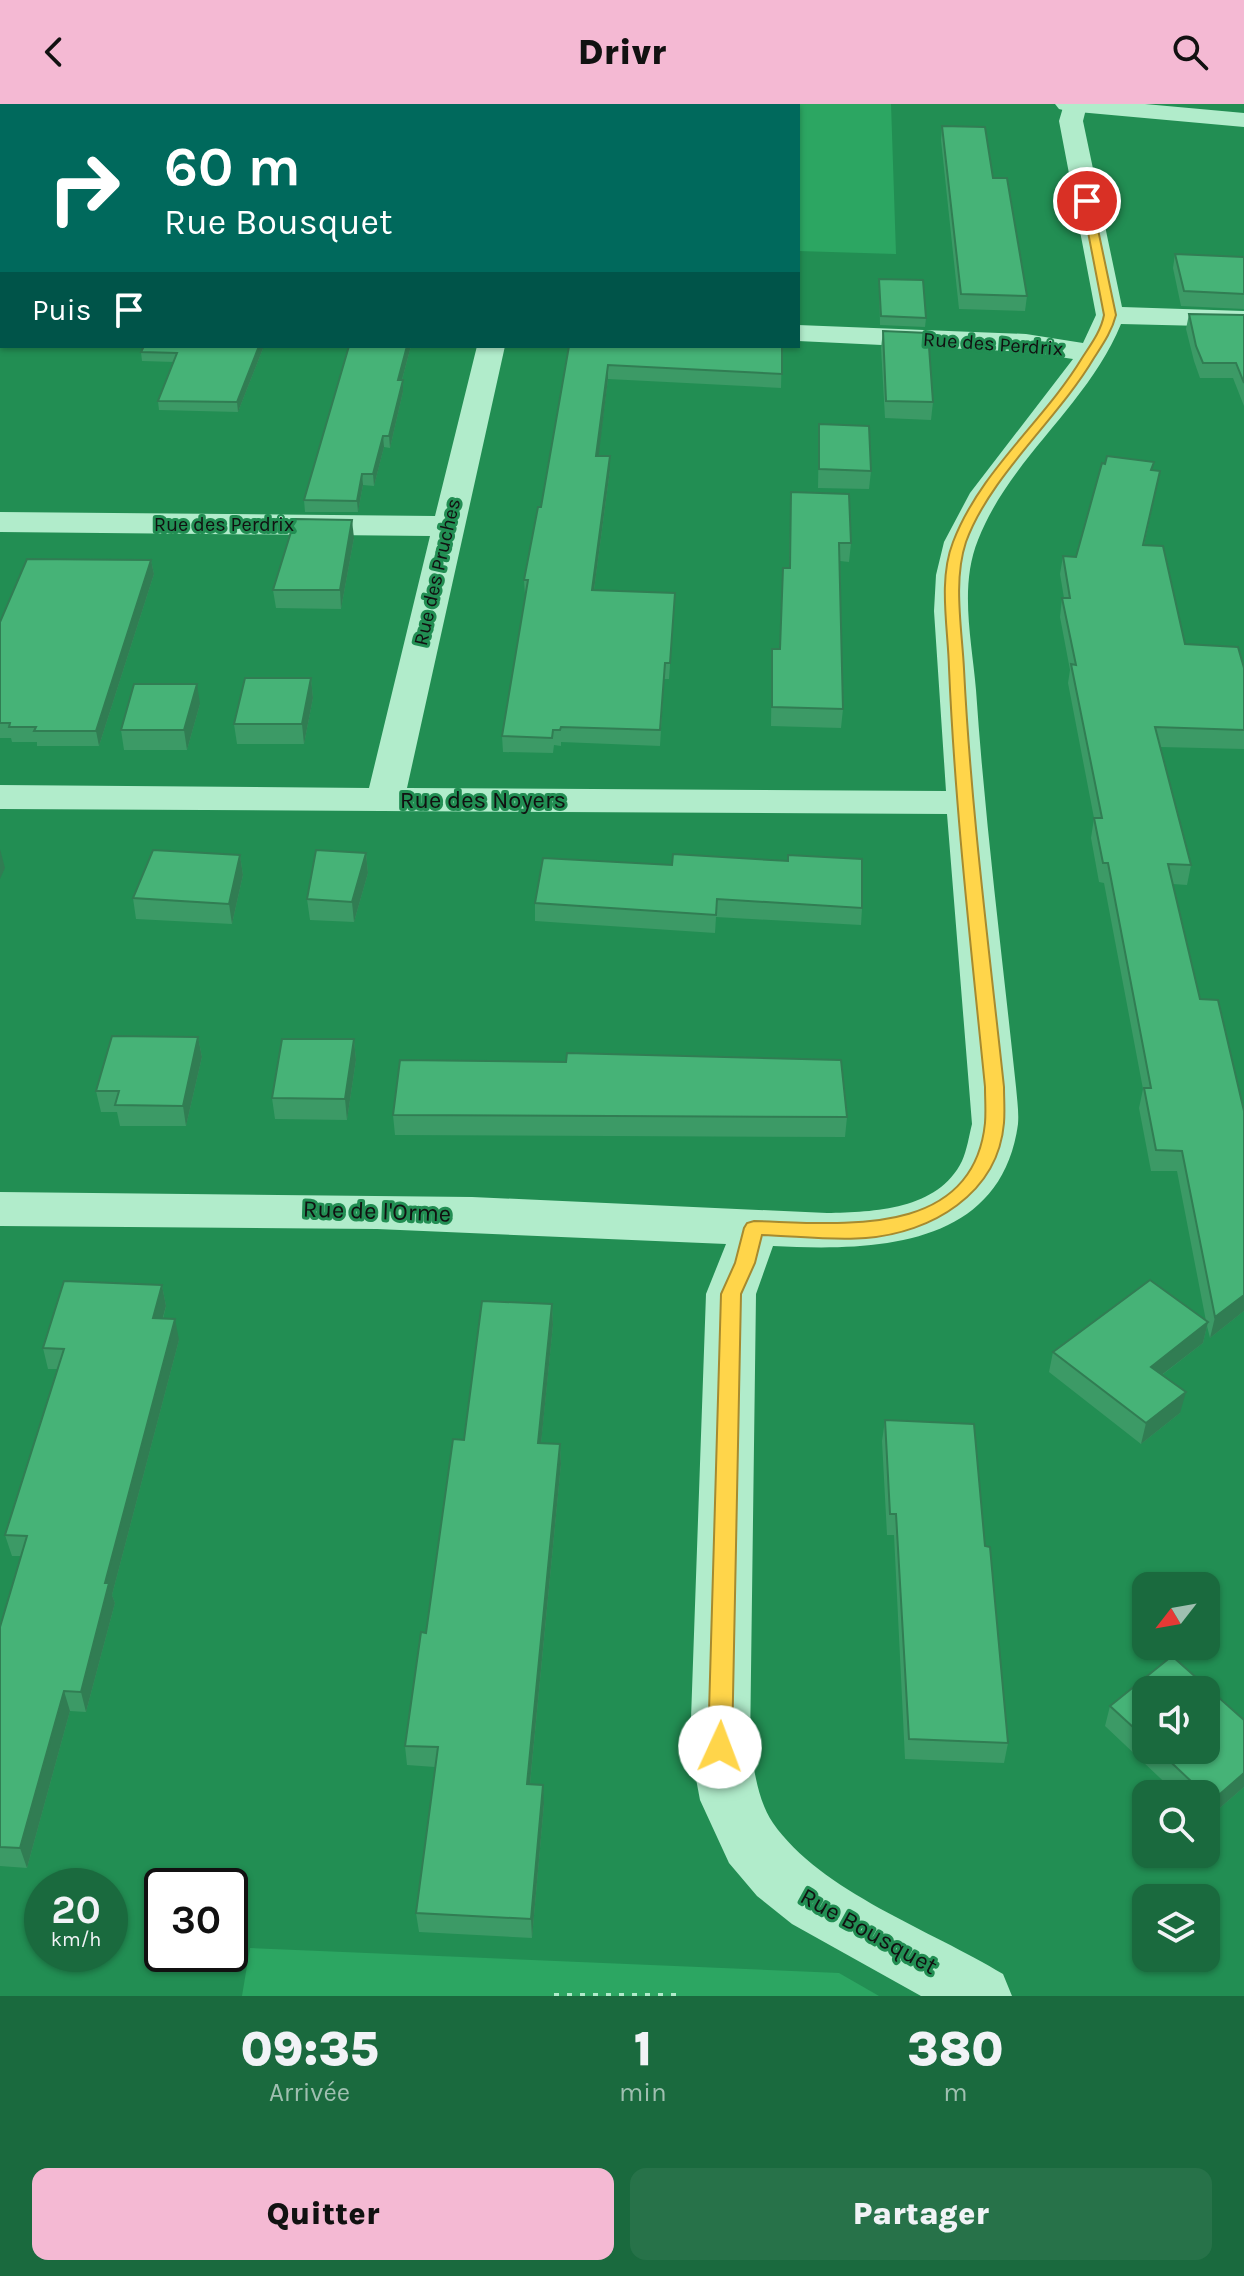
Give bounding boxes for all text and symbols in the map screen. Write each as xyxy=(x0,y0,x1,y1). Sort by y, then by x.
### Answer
icon: back xyxy=(32,30,76,74)
icon: search xyxy=(1168,30,1212,74)
text: Drivr xyxy=(578,31,666,73)
text: 60 m xyxy=(164,134,301,199)
icon: right xyxy=(32,136,136,240)
pin xyxy=(1053,167,1121,235)
icon: arrive xyxy=(1065,179,1109,223)
text: Rue Bousquet xyxy=(164,201,393,243)
icon: arrive xyxy=(107,288,151,332)
text: Puis xyxy=(32,292,91,328)
street label: Rue des Perdrix xyxy=(922,328,1064,360)
street label: Rue des Pruches xyxy=(409,496,465,648)
street label: Rue des Perdrix xyxy=(154,513,294,536)
street label: Rue des Noyers xyxy=(400,786,566,814)
street label: Rue de l'Orme xyxy=(302,1194,452,1228)
north arrow xyxy=(1132,1572,1220,1660)
map controls xyxy=(1132,1572,1220,1972)
button: sound xyxy=(1132,1676,1220,1764)
position arrow xyxy=(678,1705,762,1789)
button: search xyxy=(1132,1780,1220,1868)
speed limit sign: 30 xyxy=(144,1868,248,1972)
street label: Rue Bousquet xyxy=(796,1882,942,1980)
button: layers xyxy=(1132,1884,1220,1972)
text: 20 xyxy=(51,1886,101,1933)
text: km/h xyxy=(51,1928,101,1951)
text: 09:35 xyxy=(240,2021,379,2077)
text: 1 xyxy=(634,2021,652,2077)
text: 380 xyxy=(907,2021,1004,2077)
text: Arrivée xyxy=(269,2077,350,2108)
text: min xyxy=(619,2077,667,2108)
text: m xyxy=(943,2077,968,2108)
button: Quitter xyxy=(32,2168,614,2260)
button: Partager xyxy=(630,2168,1212,2260)

